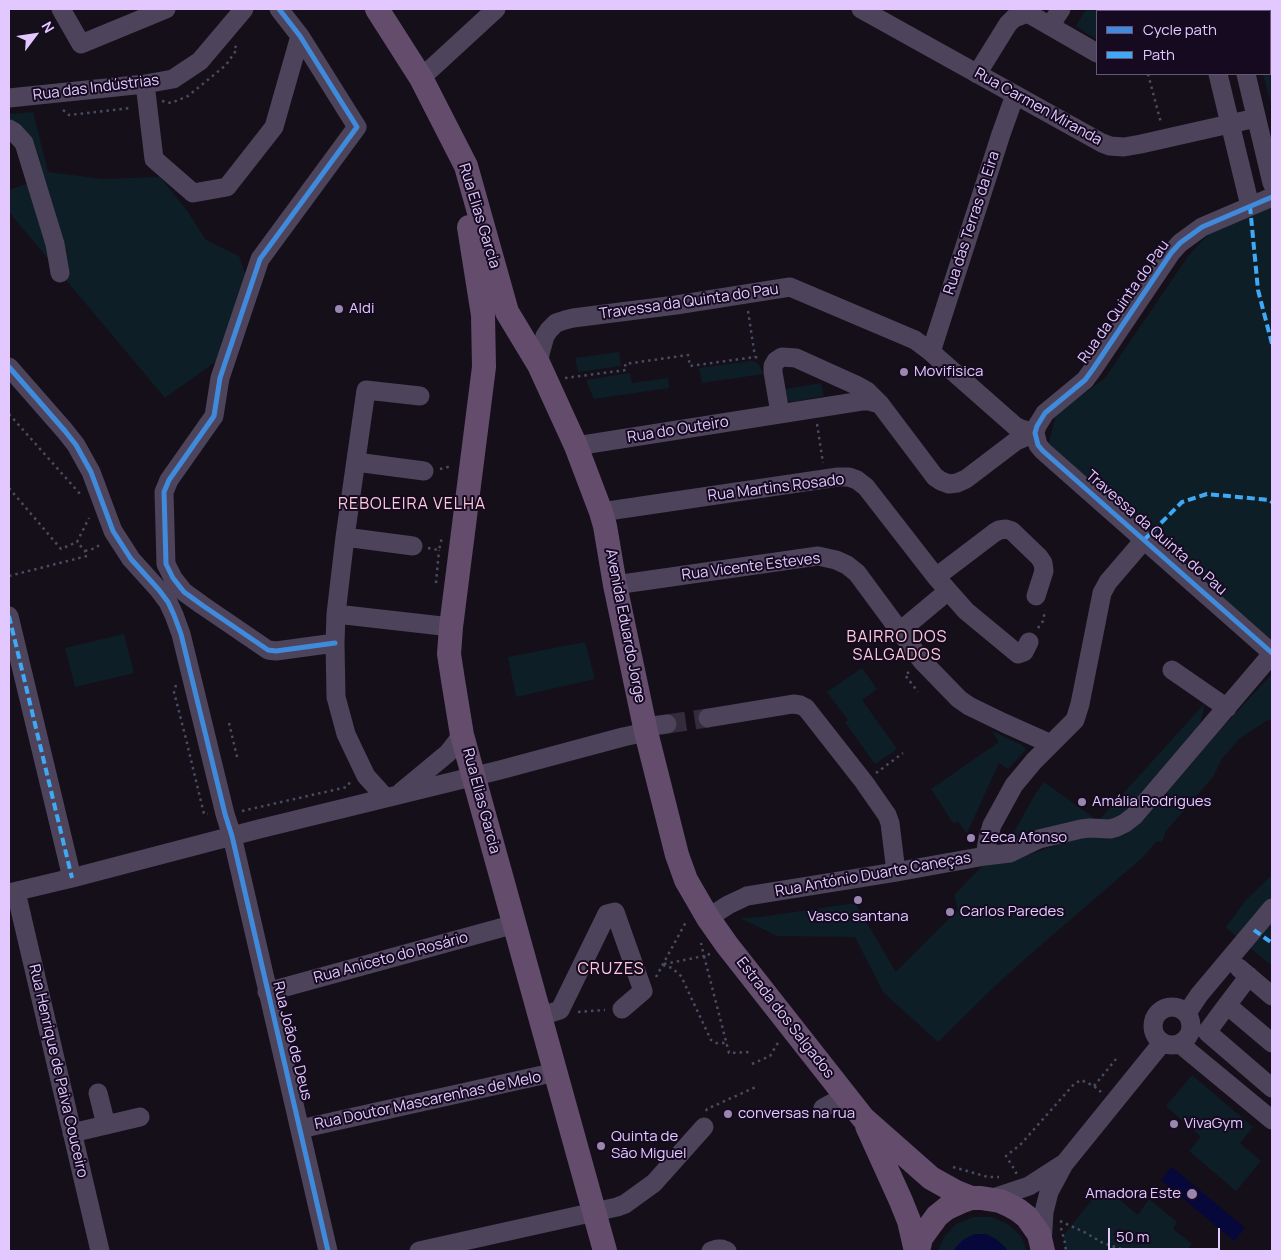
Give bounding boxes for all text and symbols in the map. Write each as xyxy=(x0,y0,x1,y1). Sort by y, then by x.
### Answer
north arrow xyxy=(10,10,60,60)
legend xyxy=(1096,10,1271,75)
text: N xyxy=(38,18,59,36)
text: Cycle path xyxy=(1143,19,1217,40)
text: Path xyxy=(1143,44,1175,65)
street label: Rua Carmen Miranda xyxy=(971,64,1105,150)
street label: Rua das Indústrias xyxy=(32,71,160,105)
street label: Rua das Terras da Eira xyxy=(940,149,1004,297)
street label: Rua Elias Garcia xyxy=(455,161,503,271)
street label: Rua da Quinta do Pau xyxy=(1075,237,1173,367)
street label: Travessa da Quinta do Pau xyxy=(598,280,780,324)
place label: Aldi xyxy=(349,300,374,318)
marker: Aldi xyxy=(333,303,345,315)
place label: Movifisica xyxy=(914,363,983,381)
marker: Movifisica xyxy=(898,366,910,378)
street label: Rua do Outeiro xyxy=(626,413,730,447)
street label: Travessa da Quinta do Pau xyxy=(1082,467,1230,599)
street label: Rua Martins Rosado xyxy=(707,471,845,505)
district label: REBOLEIRA VELHA xyxy=(336,495,488,515)
street label: Avenida Eduardo Jorge xyxy=(601,547,649,705)
street label: Rua Vicente Esteves xyxy=(681,550,821,584)
district label: BAIRRO DOS SALGADOS xyxy=(845,628,949,666)
street label: Rua Elias Garcia xyxy=(458,746,504,856)
place label: Amália Rodrigues xyxy=(1092,793,1211,811)
marker: Amália Rodrigues xyxy=(1076,796,1088,808)
place label: Zeca Afonso xyxy=(981,829,1067,847)
marker: Zeca Afonso xyxy=(965,832,977,844)
street label: Rua António Duarte Caneças xyxy=(774,849,972,901)
marker: Vasco santana xyxy=(852,894,864,906)
place label: Carlos Paredes xyxy=(960,903,1064,921)
marker: Carlos Paredes xyxy=(944,906,956,918)
place label: Vasco santana xyxy=(807,908,909,926)
street label: Rua Aniceto do Rosário xyxy=(312,929,470,987)
street label: Estrada dos Salgados xyxy=(732,954,838,1082)
district label: CRUZES xyxy=(577,960,645,980)
street label: Rua Henrique de Paiva Couceiro xyxy=(25,962,91,1180)
street label: Rua João de Deus xyxy=(269,980,315,1102)
street label: Rua Doutor Mascarenhas de Melo xyxy=(313,1068,543,1134)
place label: conversas na rua xyxy=(738,1105,855,1123)
marker: conversas na rua xyxy=(722,1108,734,1120)
place label: VivaGym xyxy=(1184,1115,1243,1133)
marker: VivaGym xyxy=(1168,1118,1180,1130)
place label: Quinta de São Miguel xyxy=(611,1128,687,1163)
marker: Quinta de São Miguel xyxy=(595,1140,607,1152)
place label: Amadora Este xyxy=(1085,1185,1181,1203)
marker: Amadora Este xyxy=(1185,1187,1199,1201)
scale bar xyxy=(1111,1218,1224,1250)
text: 50 m xyxy=(1116,1226,1150,1247)

